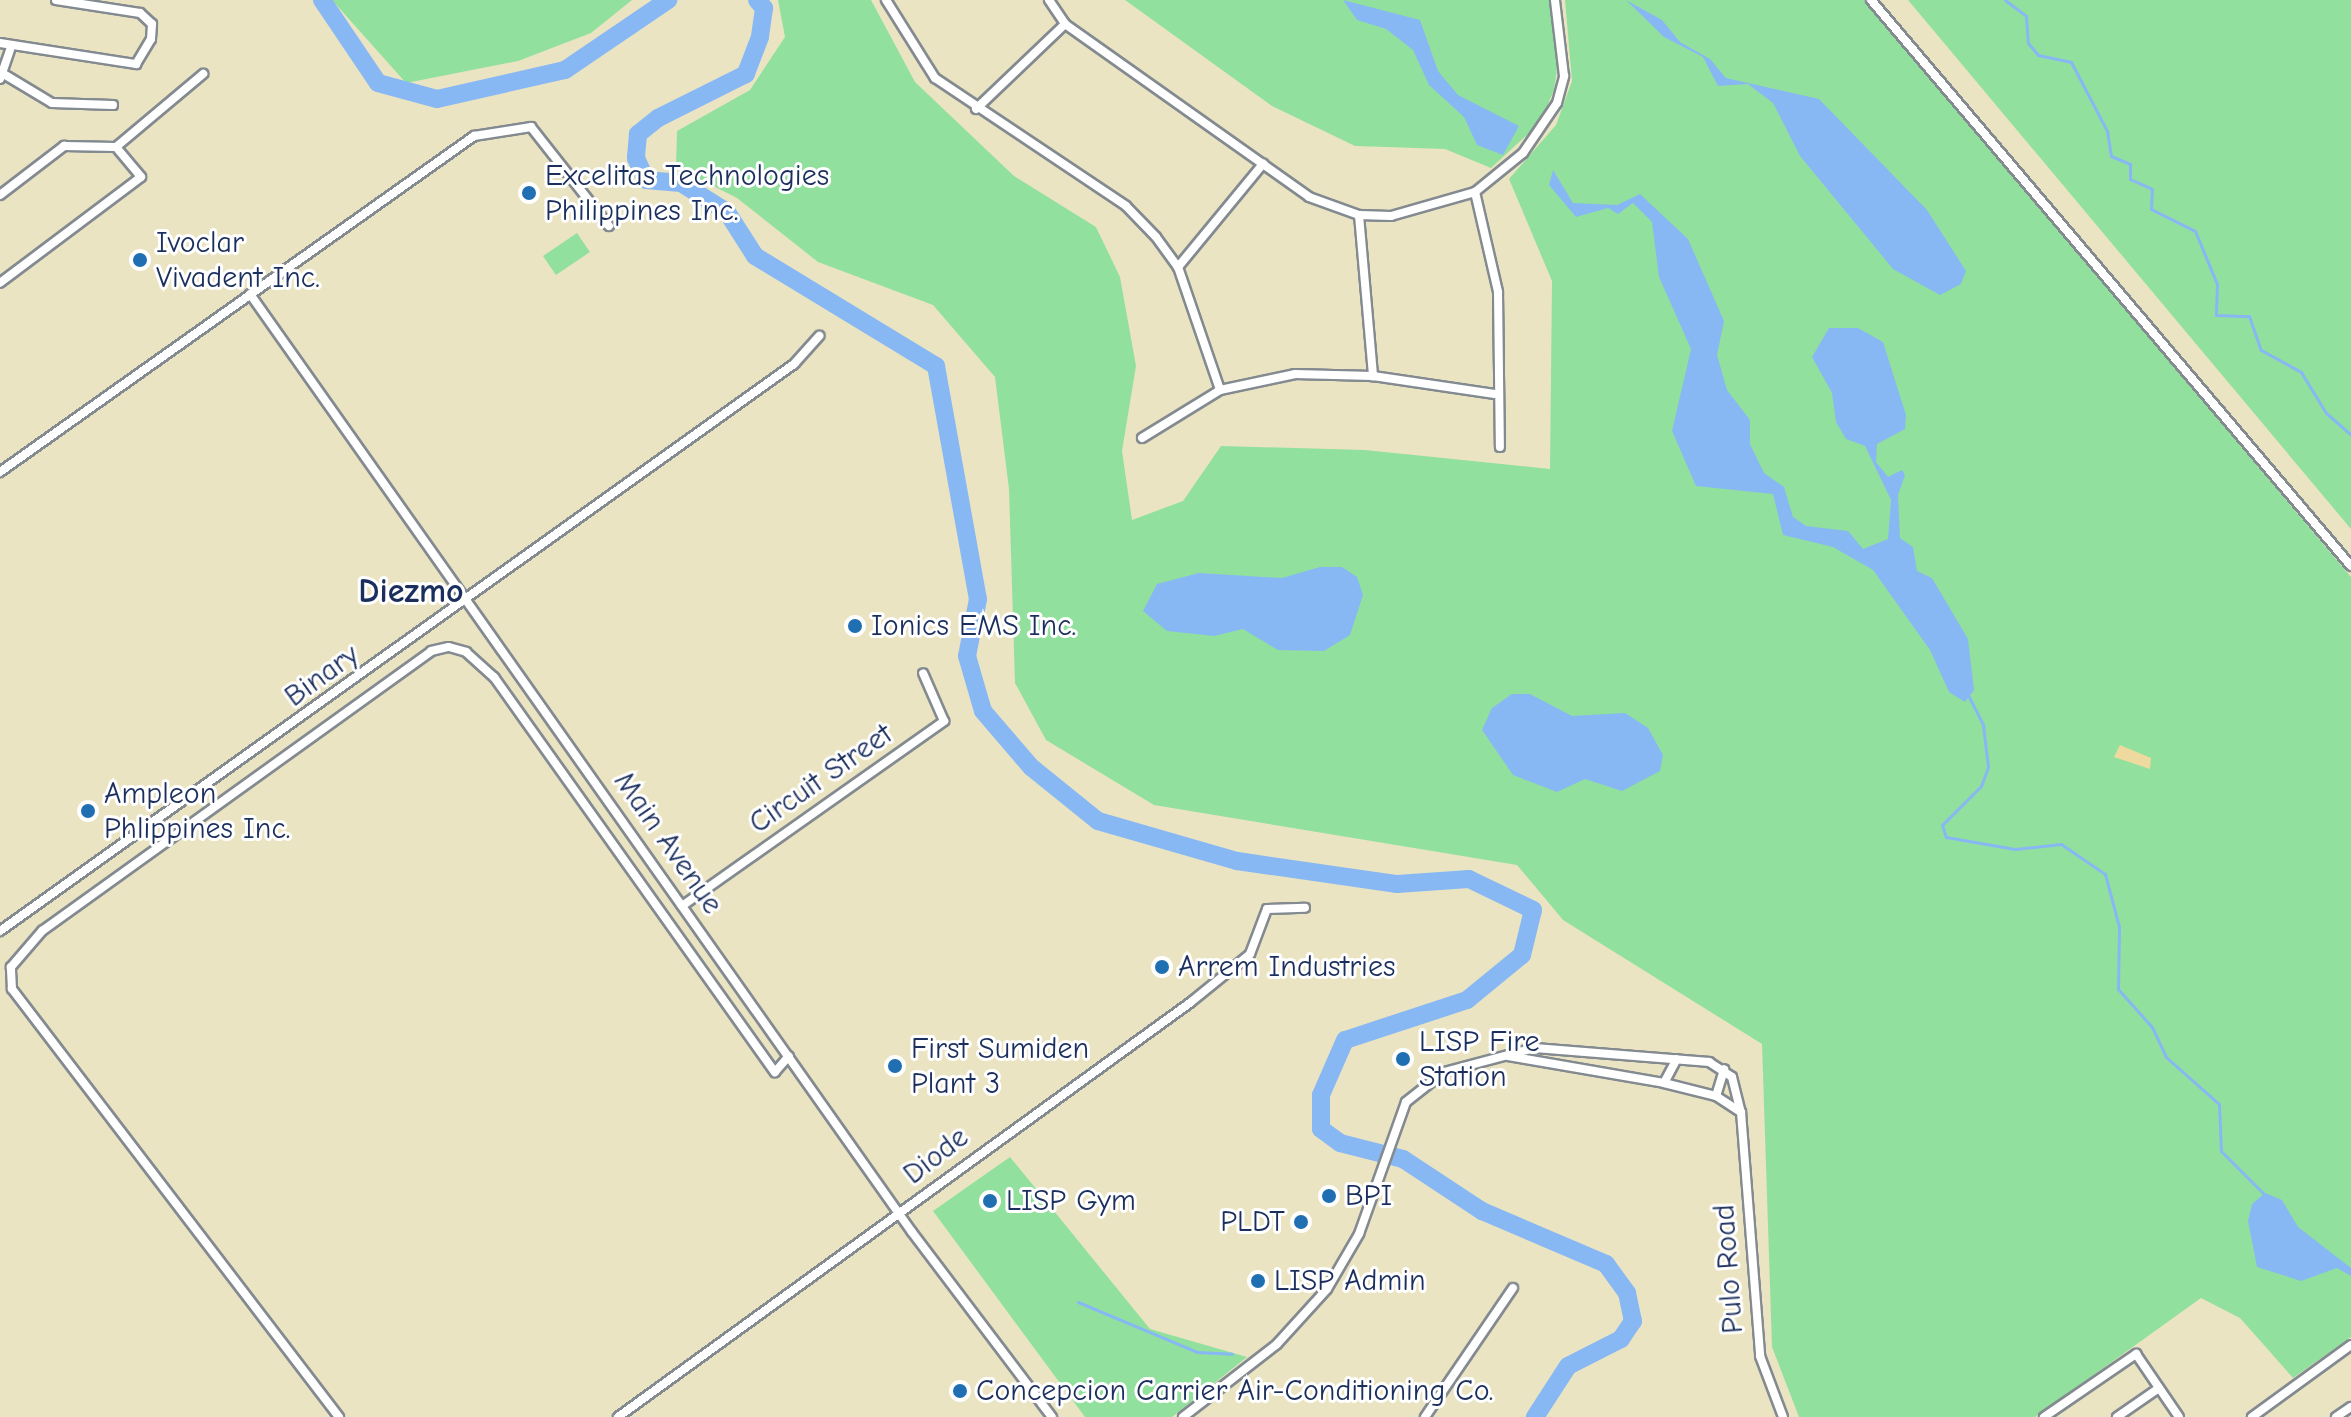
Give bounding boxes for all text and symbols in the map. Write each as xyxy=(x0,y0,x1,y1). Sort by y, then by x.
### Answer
place label: Excelitas Technologies Philippines Inc. xyxy=(545,158,829,228)
marker: Excelitas Technologies Philippines Inc. xyxy=(520,184,538,202)
place label: Ivoclar Vivadent Inc. xyxy=(156,225,320,296)
marker: Ivoclar Vivadent Inc. xyxy=(131,251,149,269)
district label: Diezmo xyxy=(358,572,464,612)
place label: Ionics EMS Inc. xyxy=(871,608,1076,644)
marker: Ionics EMS Inc. xyxy=(846,617,864,635)
street label: Binary xyxy=(278,637,366,715)
street label: Circuit Street xyxy=(742,716,900,842)
street label: Main Avenue xyxy=(606,765,730,921)
place label: Ampleon Phlippines Inc. xyxy=(104,776,290,846)
marker: Ampleon Phlippines Inc. xyxy=(79,802,97,820)
place label: Arrem Industries xyxy=(1178,949,1395,985)
marker: Arrem Industries xyxy=(1153,958,1171,976)
place label: LISP Fire Station xyxy=(1419,1024,1540,1094)
place label: First Sumiden Plant 3 xyxy=(911,1031,1089,1102)
marker: LISP Fire Station xyxy=(1394,1050,1412,1068)
marker: First Sumiden Plant 3 xyxy=(886,1057,904,1075)
street label: Diode xyxy=(896,1120,976,1192)
place label: BPI xyxy=(1345,1178,1392,1214)
place label: LISP Gym xyxy=(1006,1183,1136,1219)
marker: BPI xyxy=(1320,1187,1338,1205)
marker: LISP Gym xyxy=(981,1192,999,1210)
street label: Pulo Road xyxy=(1707,1203,1751,1335)
place label: PLDT xyxy=(1220,1204,1285,1240)
marker: PLDT xyxy=(1292,1213,1310,1231)
place label: LISP Admin xyxy=(1274,1263,1426,1299)
marker: LISP Admin xyxy=(1249,1272,1267,1290)
place label: Concepcion Carrier Air-Conditioning Co. xyxy=(976,1373,1493,1409)
marker: Concepcion Carrier Air-Conditioning Co. xyxy=(951,1382,969,1400)

